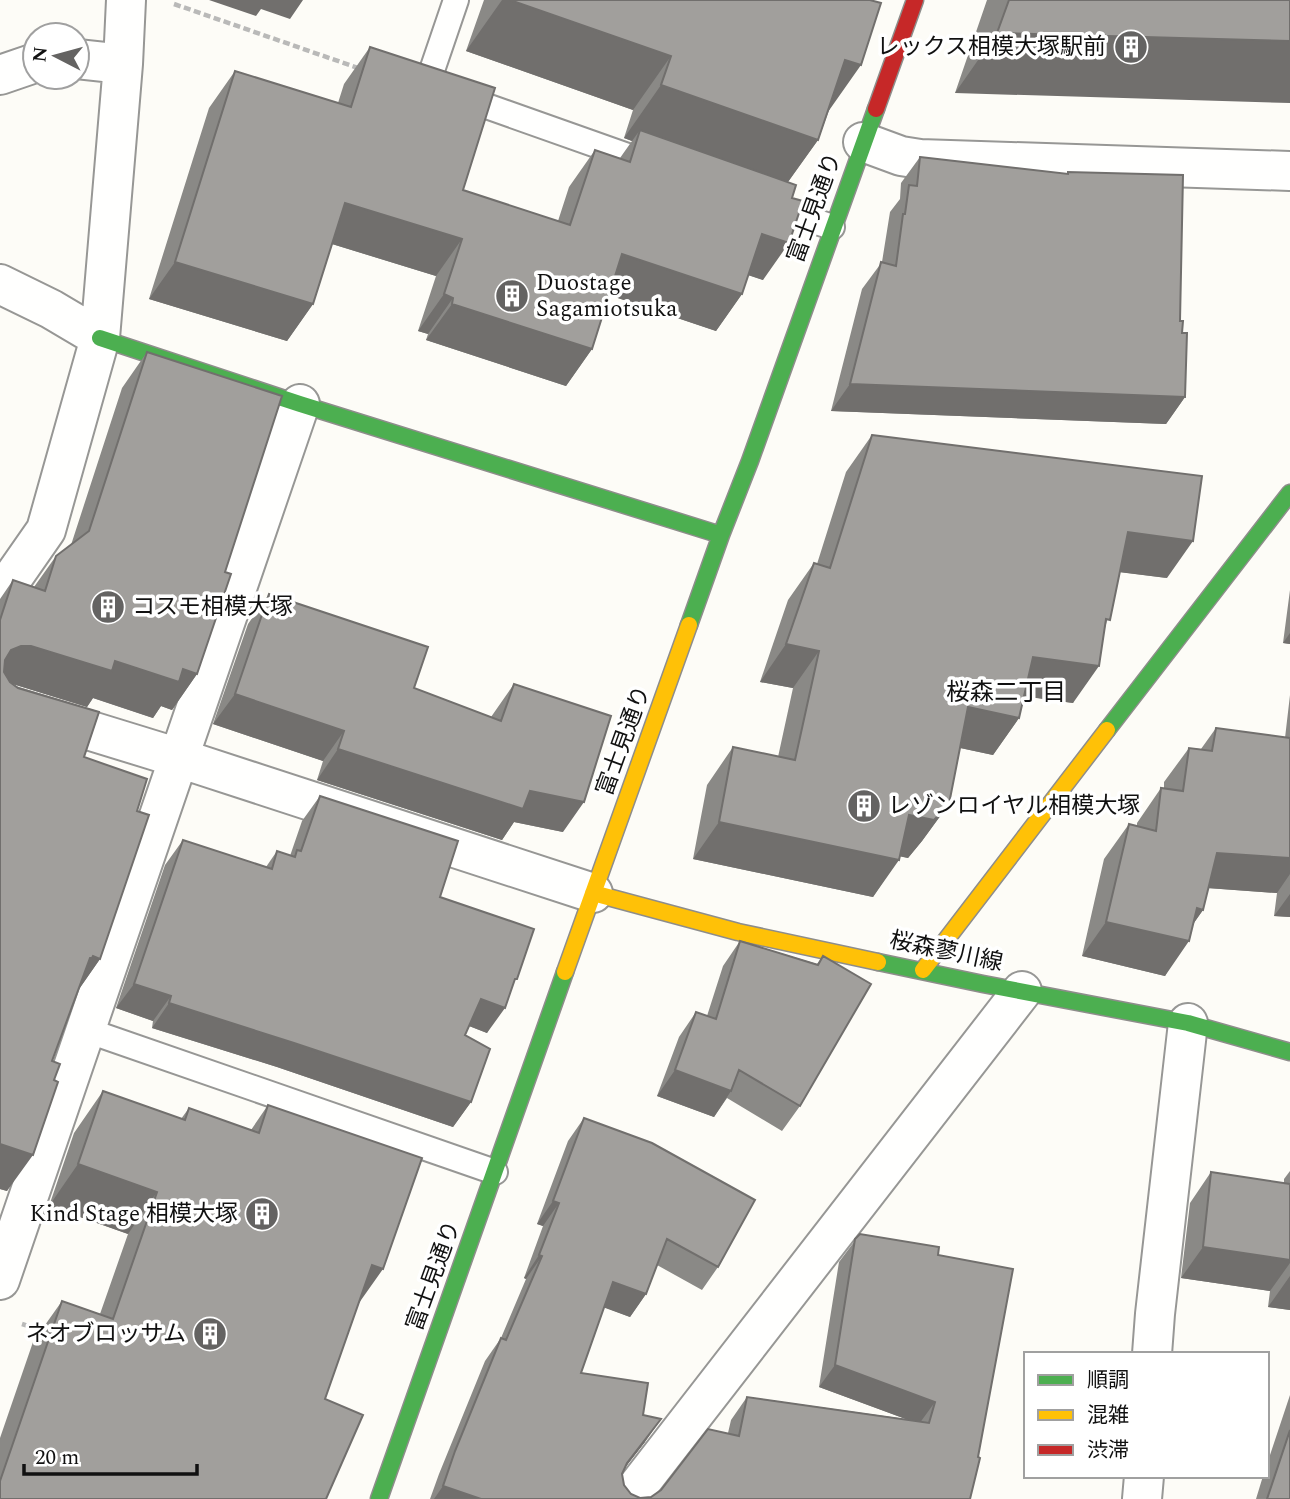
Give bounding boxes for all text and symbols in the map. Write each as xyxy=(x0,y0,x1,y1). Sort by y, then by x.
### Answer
north arrow xyxy=(21,21,91,91)
building icon: レックス相模大塚駅前 xyxy=(1112,28,1150,66)
place label: レックス相模大塚駅前 xyxy=(877,30,1106,65)
text: N xyxy=(25,45,56,64)
street label: 富士見通り xyxy=(779,148,851,268)
place label: Duostage Sagamiotsuka xyxy=(536,266,677,327)
building icon: Duostage Sagamiotsuka xyxy=(493,277,531,315)
building icon: コスモ相模大塚 xyxy=(89,588,127,626)
place label: コスモ相模大塚 xyxy=(132,590,293,625)
district label: 桜森二丁目 xyxy=(946,675,1066,711)
street label: 富士見通り xyxy=(588,681,660,801)
building icon: レゾンロイヤル相模大塚 xyxy=(845,787,883,825)
place label: レゾンロイヤル相模大塚 xyxy=(888,789,1140,824)
street label: 桜森蓼川線 xyxy=(886,923,1006,981)
building icon: Kind Stage 相模大塚 xyxy=(243,1195,281,1233)
place label: Kind Stage 相模大塚 xyxy=(30,1197,238,1232)
street label: 富士見通り xyxy=(398,1216,470,1336)
building icon: ネオブロッサム xyxy=(191,1315,229,1353)
place label: ネオブロッサム xyxy=(25,1317,186,1352)
legend xyxy=(1024,1352,1269,1478)
text: 順調 xyxy=(1087,1365,1129,1397)
text: 混雑 xyxy=(1087,1400,1129,1432)
scale bar xyxy=(24,1432,198,1476)
text: 渋滞 xyxy=(1087,1435,1129,1467)
text: 20 m xyxy=(35,1442,79,1474)

